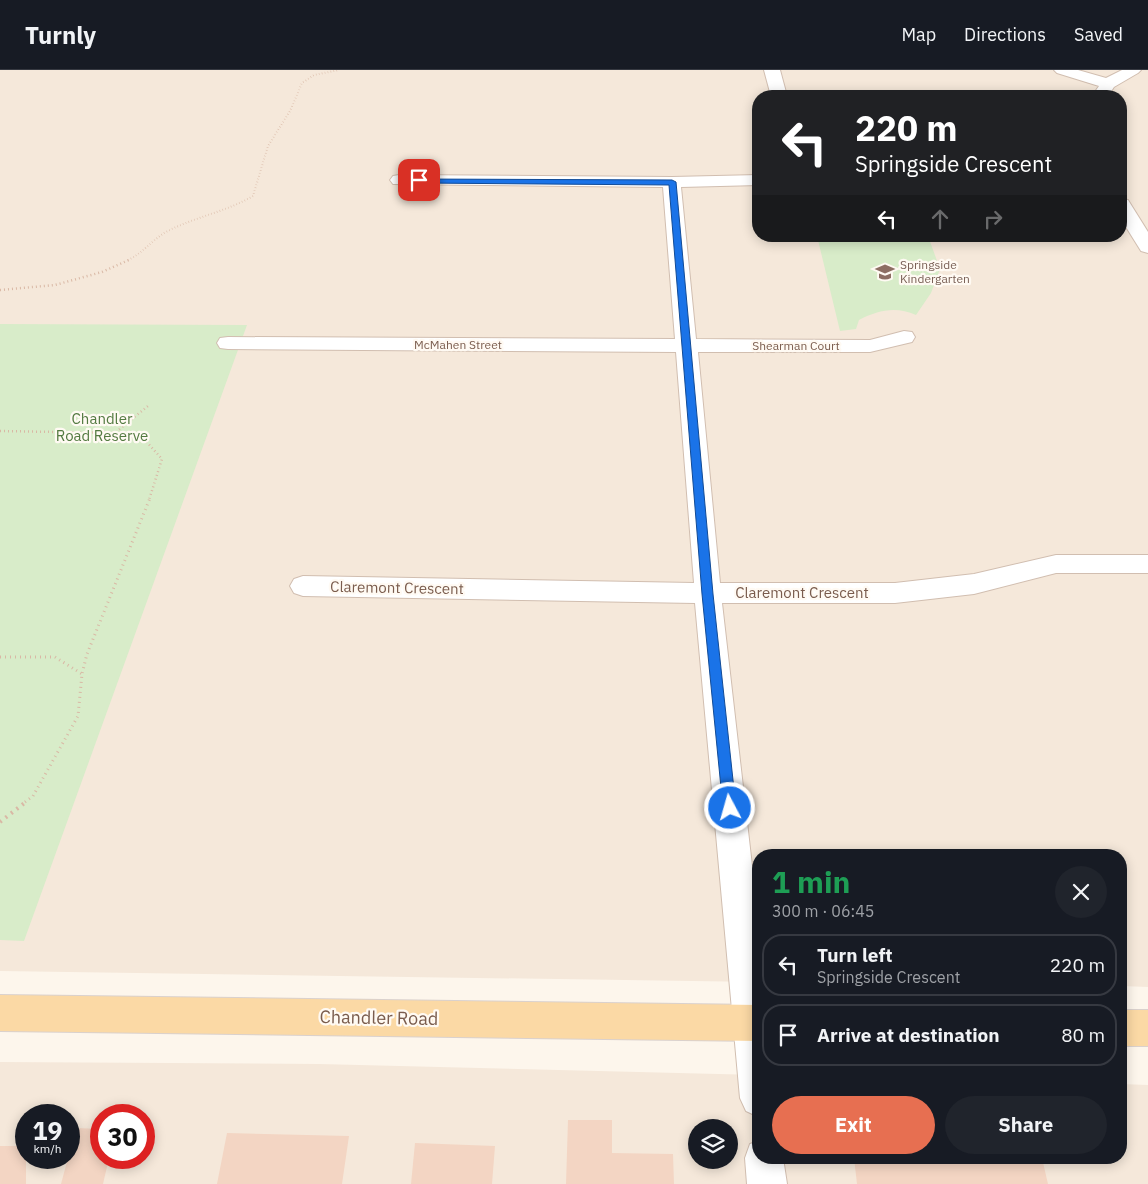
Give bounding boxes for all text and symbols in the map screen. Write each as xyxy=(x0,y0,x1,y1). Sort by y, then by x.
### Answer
text: Turnly xyxy=(25,19,96,51)
text: Map xyxy=(901,23,936,46)
text: Directions xyxy=(964,23,1046,46)
text: Saved xyxy=(1074,23,1123,46)
text: 220 m xyxy=(855,105,958,151)
icon: left xyxy=(772,110,837,175)
text: Springside Crescent xyxy=(855,149,1052,178)
pin xyxy=(398,159,440,201)
icon: arrive xyxy=(405,166,433,194)
icon: left xyxy=(873,205,901,233)
icon: ahead xyxy=(926,205,954,233)
icon: right xyxy=(979,205,1007,233)
place label: Springside Kindergarten xyxy=(900,257,970,286)
school or university icon: Springside Kindergarten xyxy=(874,261,896,283)
street label: McMahen Street xyxy=(414,337,502,352)
street label: Shearman Court xyxy=(752,338,840,353)
park label: Chandler Road Reserve xyxy=(56,409,148,445)
street label: Claremont Crescent xyxy=(330,577,464,598)
street label: Claremont Crescent xyxy=(735,583,869,602)
position arrow xyxy=(703,781,755,833)
text: 1 min xyxy=(772,862,850,901)
button: close xyxy=(1055,866,1107,918)
text: 300 m · 06:45 xyxy=(772,901,874,921)
text: Turn left xyxy=(817,943,893,967)
icon: left xyxy=(774,951,802,979)
text: 220 m xyxy=(1050,953,1105,977)
text: Springside Crescent xyxy=(817,967,960,987)
street label: Chandler Road xyxy=(319,1005,439,1030)
icon: arrive xyxy=(774,1021,802,1049)
text: Arrive at destination xyxy=(817,1023,1000,1047)
text: 80 m xyxy=(1061,1023,1105,1047)
button: Exit xyxy=(772,1096,935,1154)
button: Share xyxy=(945,1096,1107,1154)
speed limit sign: 30 xyxy=(90,1104,155,1169)
text: 19 xyxy=(32,1114,63,1147)
map controls xyxy=(688,1119,738,1169)
button: layers xyxy=(688,1119,738,1169)
text: km/h xyxy=(33,1141,62,1156)

